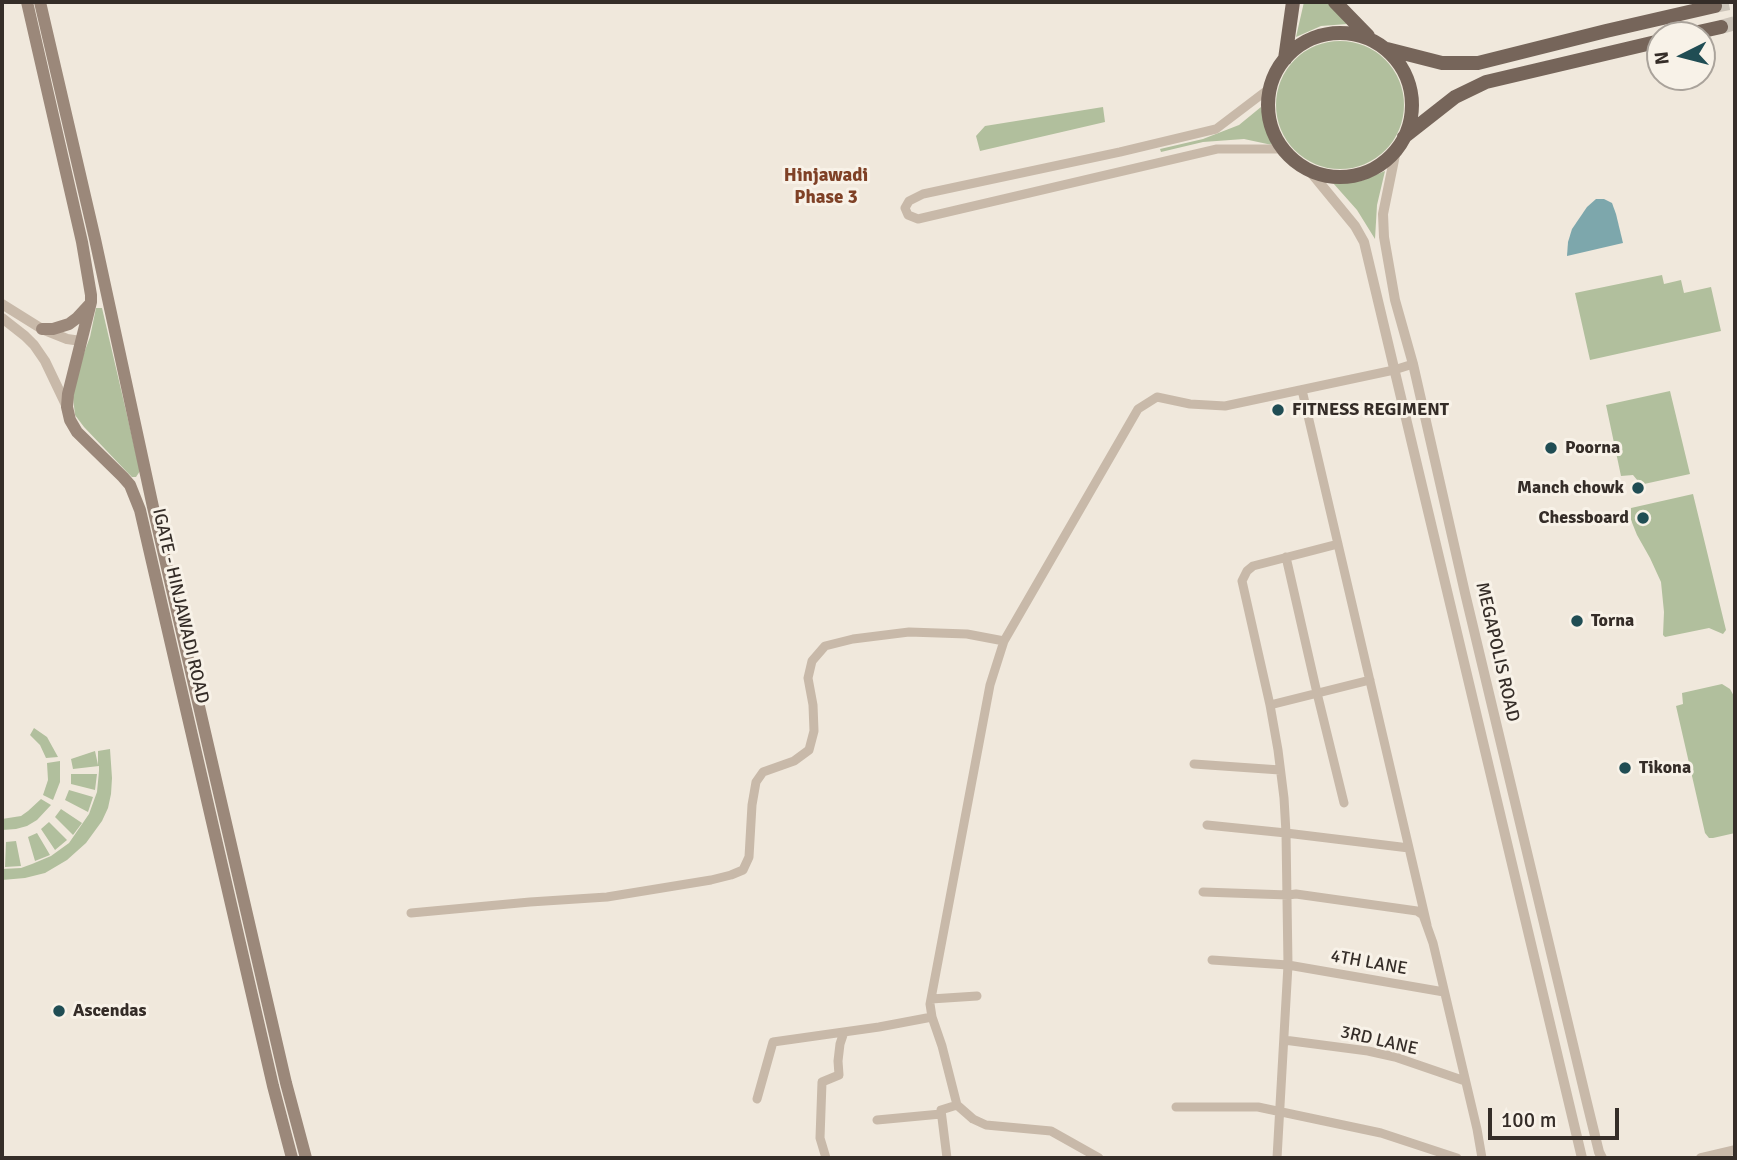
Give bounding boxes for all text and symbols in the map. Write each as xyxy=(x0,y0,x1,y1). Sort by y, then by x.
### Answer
north arrow xyxy=(1646,21,1716,91)
text: N xyxy=(1649,50,1675,66)
district label: Hinjawadi Phase 3 xyxy=(784,165,868,209)
place label: FITNESS REGIMENT xyxy=(1292,399,1449,421)
marker: FITNESS REGIMENT xyxy=(1270,402,1286,418)
place label: Poorna xyxy=(1565,437,1620,459)
marker: Poorna xyxy=(1543,440,1559,456)
place label: Manch chowk xyxy=(1517,477,1624,499)
marker: Manch chowk xyxy=(1630,480,1646,496)
street label: IGATE - HINJAWADI ROAD xyxy=(147,506,213,706)
place label: Chessboard xyxy=(1538,507,1629,529)
marker: Chessboard xyxy=(1635,510,1651,526)
street label: MEGAPOLIS ROAD xyxy=(1470,580,1524,724)
place label: Torna xyxy=(1591,610,1634,632)
marker: Torna xyxy=(1569,613,1585,629)
place label: Tikona xyxy=(1639,757,1691,779)
marker: Tikona xyxy=(1617,760,1633,776)
street label: 4TH LANE xyxy=(1329,946,1409,980)
place label: Ascendas xyxy=(73,1000,147,1022)
marker: Ascendas xyxy=(51,1003,67,1019)
street label: 3RD LANE xyxy=(1338,1022,1420,1060)
scale bar xyxy=(1492,1094,1623,1138)
text: 100 m xyxy=(1501,1107,1556,1133)

